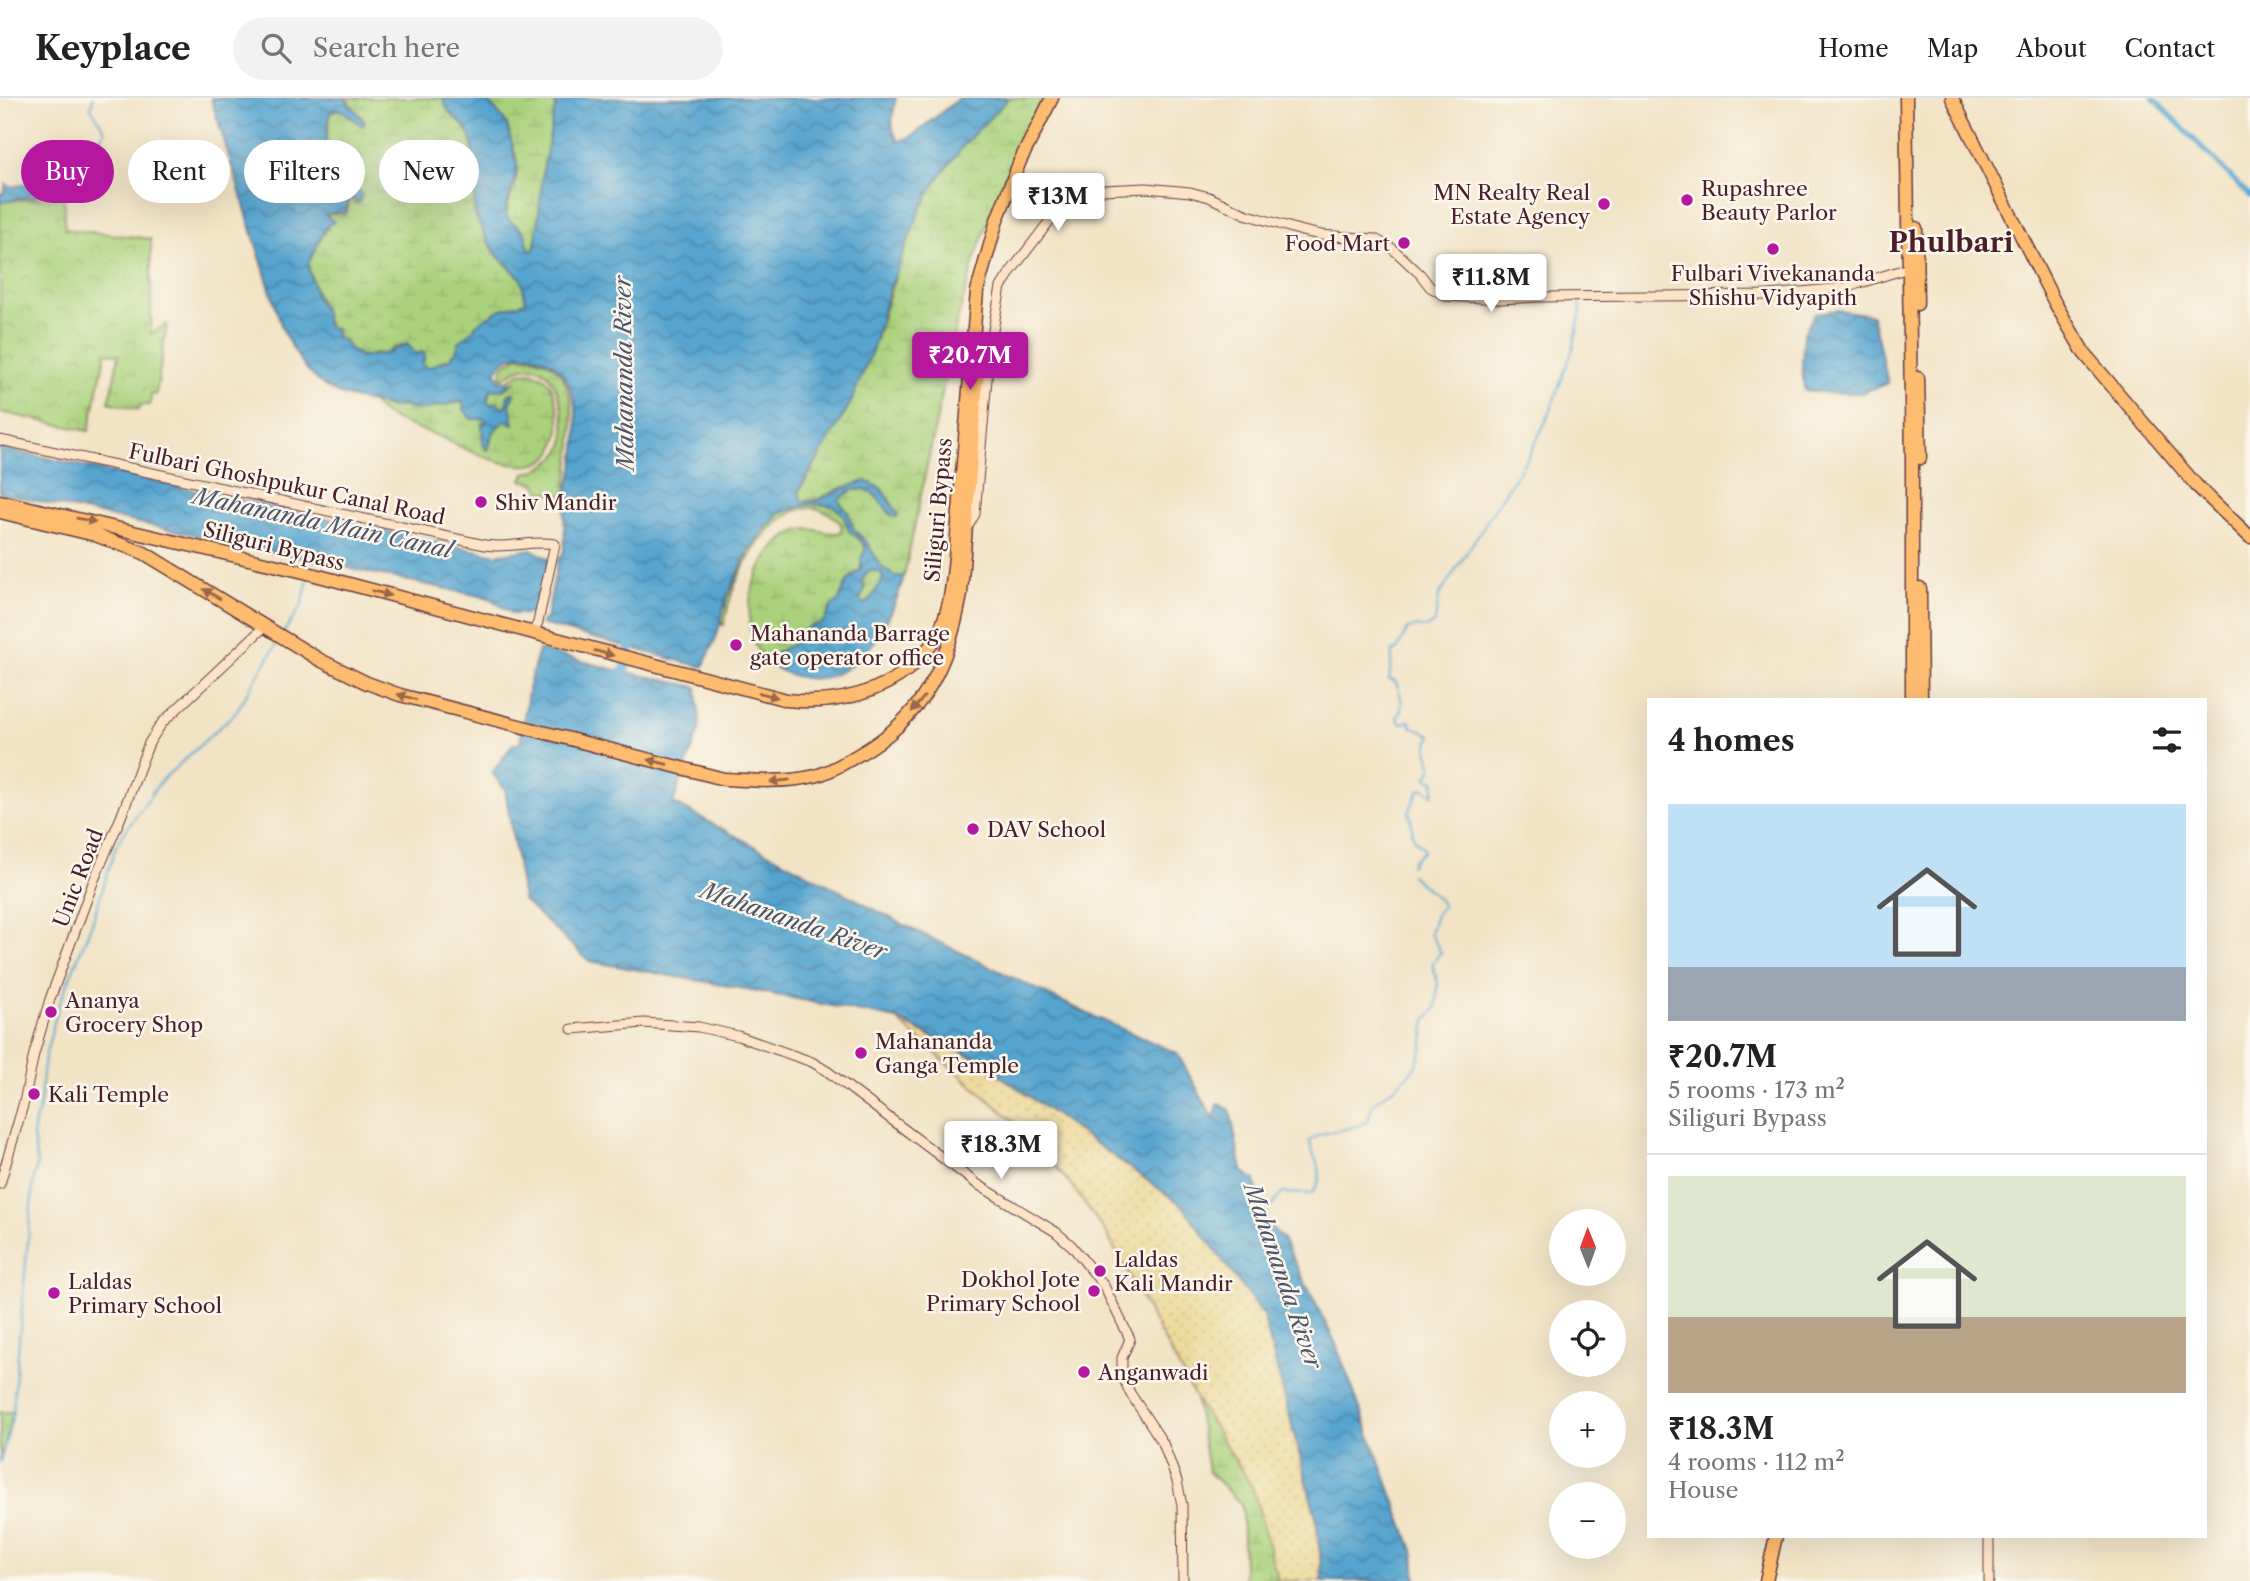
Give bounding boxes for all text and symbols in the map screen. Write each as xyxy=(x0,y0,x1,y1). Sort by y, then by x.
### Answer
search box xyxy=(233,17,723,80)
text: Keyplace xyxy=(35,28,191,69)
icon: search xyxy=(257,29,295,67)
text: Search here xyxy=(313,32,460,64)
text: Home xyxy=(1818,34,1889,63)
text: Map xyxy=(1927,34,1978,63)
text: About xyxy=(2016,34,2087,63)
text: Contact xyxy=(2125,34,2215,63)
chip: Buy xyxy=(21,140,114,203)
chip: Rent xyxy=(128,140,230,203)
chip: Filters xyxy=(244,140,365,203)
chip: New xyxy=(379,140,479,203)
pin: ₹13M xyxy=(1017,174,1099,233)
place label: Rupashree Beauty Parlor xyxy=(1701,176,1837,225)
place label: MN Realty Real Estate Agency xyxy=(1433,180,1590,229)
text: ₹13M xyxy=(1028,182,1088,210)
marker: Rupashree Beauty Parlor xyxy=(1679,192,1695,208)
marker: MN Realty Real Estate Agency xyxy=(1596,196,1612,212)
district label: Phulbari xyxy=(1889,225,2013,259)
place label: Food Mart xyxy=(1285,231,1391,256)
marker: Food Mart xyxy=(1396,235,1412,251)
marker: Fulbari Vivekananda Shishu Vidyapith xyxy=(1765,241,1781,257)
pin: ₹11.8M xyxy=(1434,254,1548,314)
place label: Fulbari Vivekananda Shishu Vidyapith xyxy=(1671,261,1876,310)
text: ₹11.8M xyxy=(1452,263,1530,291)
water label: Mahananda River xyxy=(608,274,640,474)
pin: ₹20.7M xyxy=(913,332,1027,392)
text: ₹20.7M xyxy=(928,341,1012,369)
street label: Siliguri Bypass xyxy=(919,437,957,583)
street label: Fulbari Ghoshpukur Canal Road xyxy=(127,438,448,530)
water label: Mahananda Main Canal xyxy=(188,481,458,565)
place label: Shiv Mandir xyxy=(495,490,617,515)
marker: Shiv Mandir xyxy=(473,494,489,510)
one-way arrow xyxy=(75,514,97,525)
street label: Siliguri Bypass xyxy=(201,516,347,576)
one-way arrow xyxy=(203,587,222,600)
one-way arrow xyxy=(370,588,392,599)
place label: Mahananda Barrage gate operator office xyxy=(750,621,950,670)
marker: Mahananda Barrage gate operator office xyxy=(728,637,744,653)
one-way arrow xyxy=(594,648,615,658)
one-way arrow xyxy=(758,690,780,701)
one-way arrow xyxy=(396,691,417,701)
one-way arrow xyxy=(911,696,926,713)
icon: filters xyxy=(2148,721,2186,759)
text: 4 homes xyxy=(1668,722,1795,759)
one-way arrow xyxy=(647,756,669,767)
one-way arrow xyxy=(769,775,791,786)
place label: DAV School xyxy=(987,817,1106,842)
marker: DAV School xyxy=(965,821,981,837)
street label: Unic Road xyxy=(48,825,108,931)
icon: home xyxy=(1864,849,1990,975)
water label: Mahananda River xyxy=(694,875,892,966)
place label: Ananya Grocery Shop xyxy=(64,988,203,1037)
marker: Ananya Grocery Shop xyxy=(43,1004,59,1020)
place label: Mahananda Ganga Temple xyxy=(875,1029,1019,1078)
text: ₹20.7M xyxy=(1668,1038,1777,1075)
marker: Mahananda Ganga Temple xyxy=(853,1045,869,1061)
text: 5 rooms · 173 m² xyxy=(1668,1076,1845,1104)
place label: Kali Temple xyxy=(48,1082,169,1107)
marker: Kali Temple xyxy=(26,1086,42,1102)
text: Siliguri Bypass xyxy=(1668,1104,1827,1132)
pin: ₹18.3M xyxy=(944,1122,1058,1181)
text: ₹18.3M xyxy=(960,1130,1042,1158)
water label: Mahananda River xyxy=(1237,1176,1328,1374)
north arrow xyxy=(1549,1209,1626,1286)
map controls xyxy=(1549,1209,1626,1559)
icon: home xyxy=(1864,1221,1990,1347)
place label: Laldas Kali Mandir xyxy=(1114,1247,1233,1296)
marker: Laldas Kali Mandir xyxy=(1092,1263,1108,1279)
place label: Dokhol Jote Primary School xyxy=(926,1267,1080,1316)
place label: Laldas Primary School xyxy=(68,1269,222,1318)
marker: Dokhol Jote Primary School xyxy=(1086,1283,1102,1299)
marker: Laldas Primary School xyxy=(46,1285,62,1301)
button: locate xyxy=(1549,1300,1626,1377)
place label: Anganwadi xyxy=(1097,1360,1208,1385)
marker: Anganwadi xyxy=(1076,1364,1092,1380)
button: + xyxy=(1549,1391,1626,1468)
text: ₹18.3M xyxy=(1668,1410,1774,1447)
text: 4 rooms · 112 m² xyxy=(1668,1448,1845,1476)
text: House xyxy=(1668,1476,1738,1504)
button: − xyxy=(1549,1482,1626,1559)

